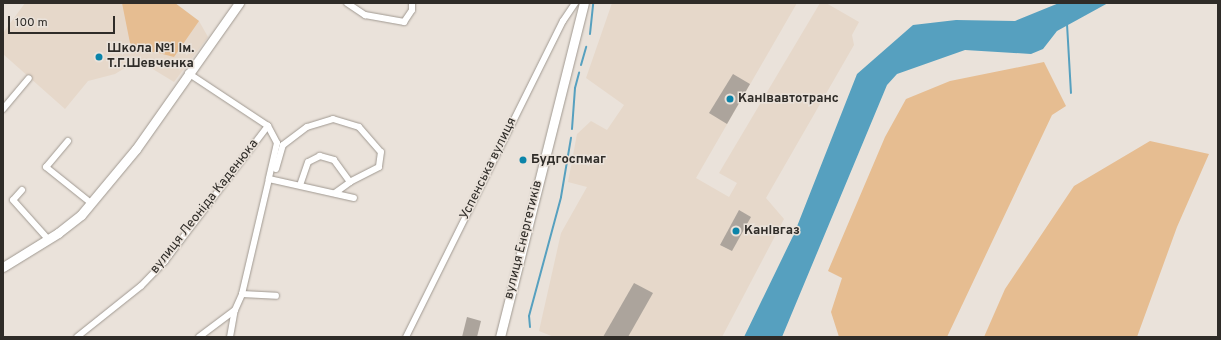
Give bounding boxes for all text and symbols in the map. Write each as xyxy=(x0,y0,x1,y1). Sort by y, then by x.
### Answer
scale bar xyxy=(10,8,117,34)
text: 100 m xyxy=(15,15,48,31)
place label: Школа №1 ім. Т.Г.Шевченка xyxy=(107,42,194,73)
marker: Школа №1 ім. Т.Г.Шевченка xyxy=(94,52,104,62)
place label: Канівавтотранс xyxy=(738,91,839,107)
marker: Канівавтотранс xyxy=(725,94,735,104)
street label: Успенська вулиця xyxy=(457,115,521,223)
street label: вулиця Леоніда Каденюка xyxy=(148,137,262,277)
place label: Будгоспмаг xyxy=(531,152,606,168)
marker: Будгоспмаг xyxy=(518,155,528,165)
street label: вулиця Енергетиків xyxy=(502,179,546,301)
place label: Канівгаз xyxy=(744,223,800,239)
marker: Канівгаз xyxy=(731,226,741,236)

